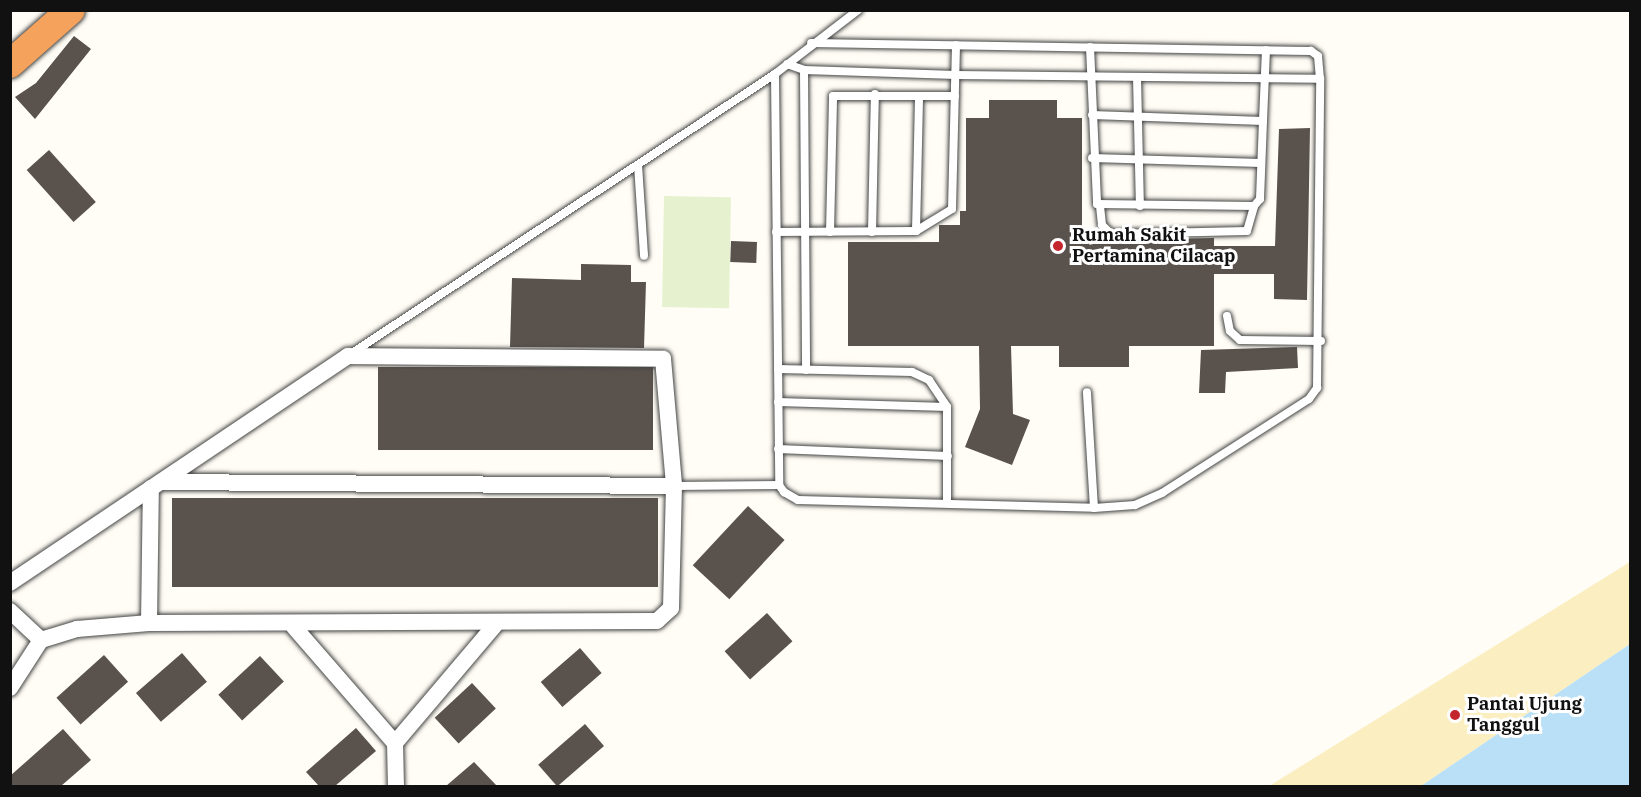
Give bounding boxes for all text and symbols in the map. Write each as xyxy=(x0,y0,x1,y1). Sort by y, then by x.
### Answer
place label: Rumah Sakit Pertamina Cilacap xyxy=(1072,225,1235,268)
marker: Rumah Sakit Pertamina Cilacap xyxy=(1049,237,1067,255)
place label: Pantai Ujung Tanggul xyxy=(1467,694,1582,736)
marker: Pantai Ujung Tanggul xyxy=(1448,708,1462,722)

